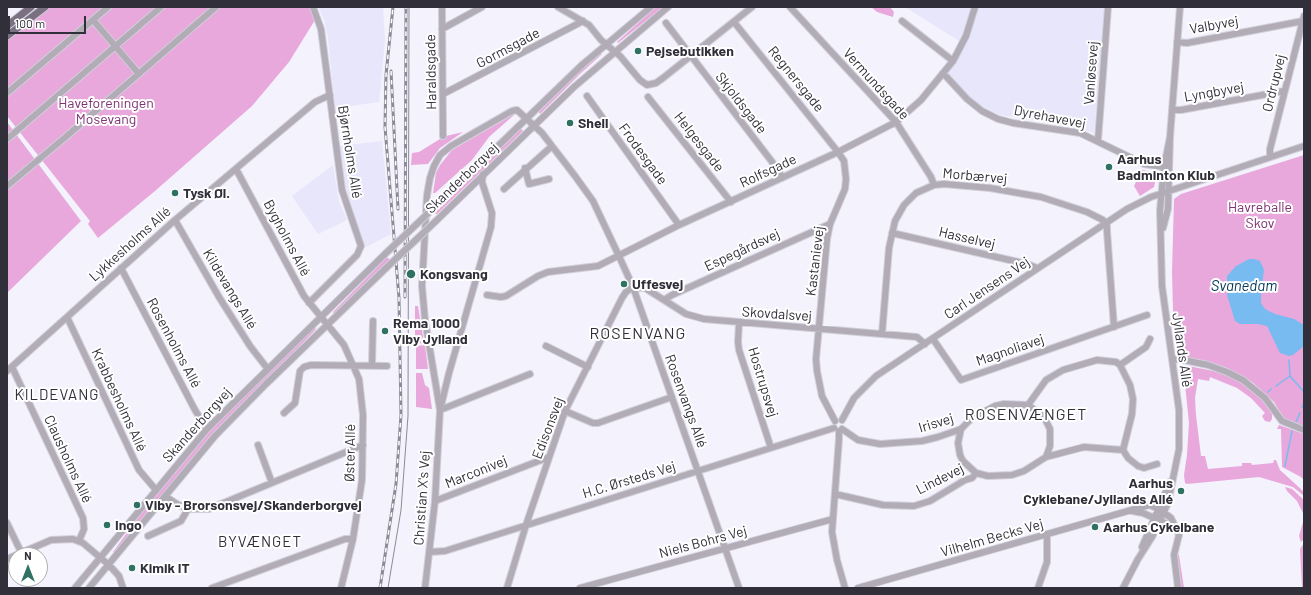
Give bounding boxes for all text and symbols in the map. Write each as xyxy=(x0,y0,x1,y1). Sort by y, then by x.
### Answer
scale bar xyxy=(10,8,88,34)
street label: Valbyvej xyxy=(1188,12,1240,38)
text: 100 m xyxy=(15,16,45,30)
street label: Gormsgade xyxy=(473,24,543,72)
street label: Haraldsgade xyxy=(422,34,440,110)
street label: Vanløsevej xyxy=(1080,40,1102,106)
place label: Pejsebutikken xyxy=(646,43,734,59)
street label: Regnersgade xyxy=(764,43,828,115)
street label: Vermundsgade xyxy=(839,45,913,123)
marker: Pejsebutikken xyxy=(633,46,643,56)
street label: Ordrupvej xyxy=(1259,52,1289,114)
street label: Skjoldsgade xyxy=(712,69,770,137)
street label: Lyngbyvej xyxy=(1183,78,1245,106)
park label: Haveforeningen Mosevang xyxy=(58,95,154,128)
street label: Dyrehavevej xyxy=(1013,102,1087,132)
street label: Bjørnholms Allé xyxy=(334,104,366,200)
street label: Helgesgade xyxy=(670,109,728,175)
place label: Shell xyxy=(578,115,608,131)
marker: Shell xyxy=(565,118,575,128)
street label: Frodesgade xyxy=(615,120,671,188)
street label: Skanderborgvej xyxy=(422,139,502,217)
street label: Rolfsgade xyxy=(737,151,799,191)
place label: Aarhus Badminton Klub xyxy=(1117,151,1215,184)
marker: Aarhus Badminton Klub xyxy=(1104,162,1114,172)
street label: Morbærvej xyxy=(942,165,1008,187)
place label: Tysk Øl. xyxy=(183,185,230,201)
marker: Tysk Øl. xyxy=(170,188,180,198)
street label: Bygholms Allé xyxy=(260,197,314,279)
park label: Havreballe Skov xyxy=(1228,199,1292,232)
street label: Lykkesholms Allé xyxy=(86,203,174,285)
street label: Hasselvej xyxy=(937,223,997,253)
street label: Espegårdsvej xyxy=(702,225,782,275)
street label: Kastanievej xyxy=(802,225,828,297)
street label: Kildevangs Allé xyxy=(199,246,261,332)
street label: Carl Jensens Vej xyxy=(941,253,1033,323)
place label: Kongsvang xyxy=(420,266,488,282)
marker: Kongsvang xyxy=(405,268,417,280)
place label: Uffesvej xyxy=(632,276,683,292)
water label: Svanedam xyxy=(1211,277,1277,295)
marker: Uffesvej xyxy=(619,279,629,289)
street label: Rosenholms Allé xyxy=(143,295,205,391)
street label: Skovdalsvej xyxy=(741,303,813,325)
street label: Jyllands Allé xyxy=(1168,312,1196,388)
place label: Rema 1000 Viby Jylland xyxy=(393,315,468,348)
district label: ROSENVANG xyxy=(590,324,686,344)
marker: Rema 1000 Viby Jylland xyxy=(380,326,390,336)
street label: Magnoliavej xyxy=(974,331,1046,369)
street label: Hostrupsvej xyxy=(744,345,782,419)
street label: Krabbesholms Allé xyxy=(88,346,150,454)
street label: Rosenvangs Allé xyxy=(661,352,711,450)
street label: Skanderborgvej xyxy=(159,384,235,466)
district label: KILDEVANG xyxy=(14,386,100,404)
street label: Edisonsvej xyxy=(528,395,568,461)
district label: ROSENVÆNGET xyxy=(965,405,1087,425)
street label: Irisvej xyxy=(916,410,956,436)
street label: Clausholms Allé xyxy=(40,412,96,506)
street label: Øster Allé xyxy=(341,424,359,482)
street label: Christian X's Vej xyxy=(410,450,434,546)
street label: Marconivej xyxy=(442,452,510,492)
street label: H.C. Ørsteds Vej xyxy=(580,458,678,502)
street label: Lindevej xyxy=(913,460,967,498)
place label: Aarhus Cyklebane/Jyllands Allé xyxy=(1023,475,1173,508)
marker: Aarhus Cyklebane/Jyllands Allé xyxy=(1176,486,1186,496)
place label: Viby - Brorsonsvej/Skanderborgvej xyxy=(145,497,362,513)
marker: Viby - Brorsonsvej/Skanderborgvej xyxy=(132,500,142,510)
street label: Vilhelm Becks Vej xyxy=(939,515,1045,561)
place label: Ingo xyxy=(115,517,142,533)
place label: Aarhus Cykelbane xyxy=(1103,519,1214,535)
marker: Ingo xyxy=(102,520,112,530)
street label: Niels Bohrs Vej xyxy=(657,522,749,562)
marker: Aarhus Cykelbane xyxy=(1090,522,1100,532)
district label: BYVÆNGET xyxy=(218,533,302,551)
north arrow xyxy=(8,547,48,587)
text: N xyxy=(24,549,32,562)
place label: Kimik IT xyxy=(140,560,190,576)
marker: Kimik IT xyxy=(127,563,137,573)

